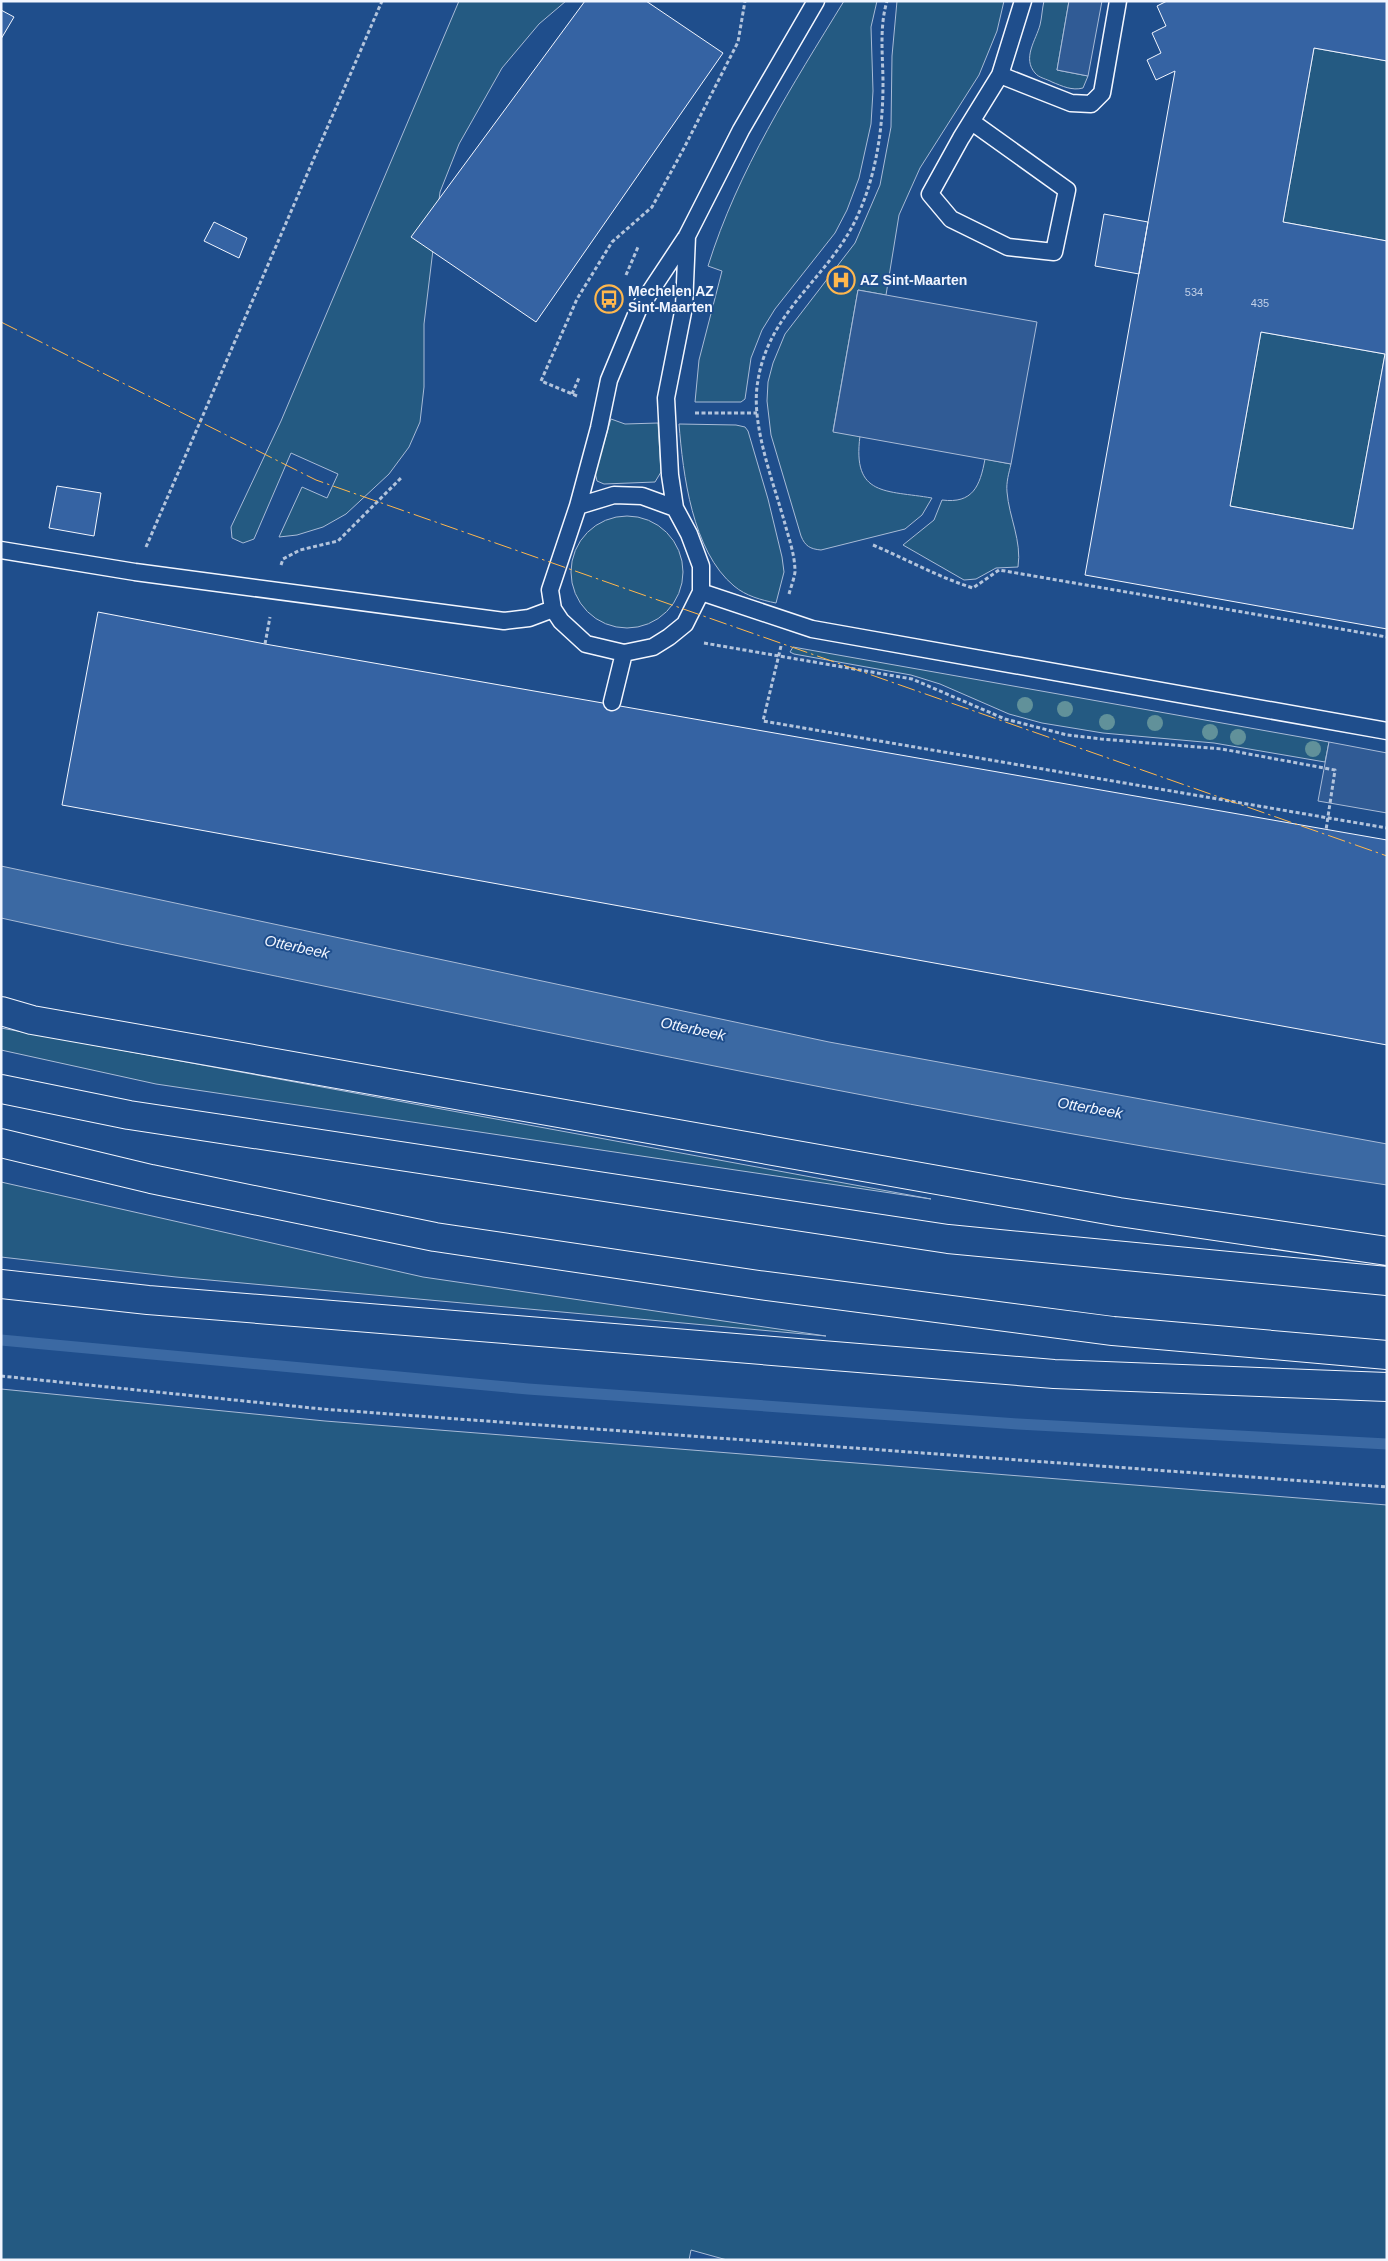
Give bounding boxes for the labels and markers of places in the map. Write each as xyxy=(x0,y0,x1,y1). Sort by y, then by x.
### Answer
hospital icon: AZ Sint-Maarten xyxy=(826,265,856,295)
place label: AZ Sint-Maarten xyxy=(860,272,967,288)
place label: Mechelen AZ Sint-Maarten xyxy=(628,283,714,315)
bus stop icon: Mechelen AZ Sint-Maarten xyxy=(594,284,624,314)

